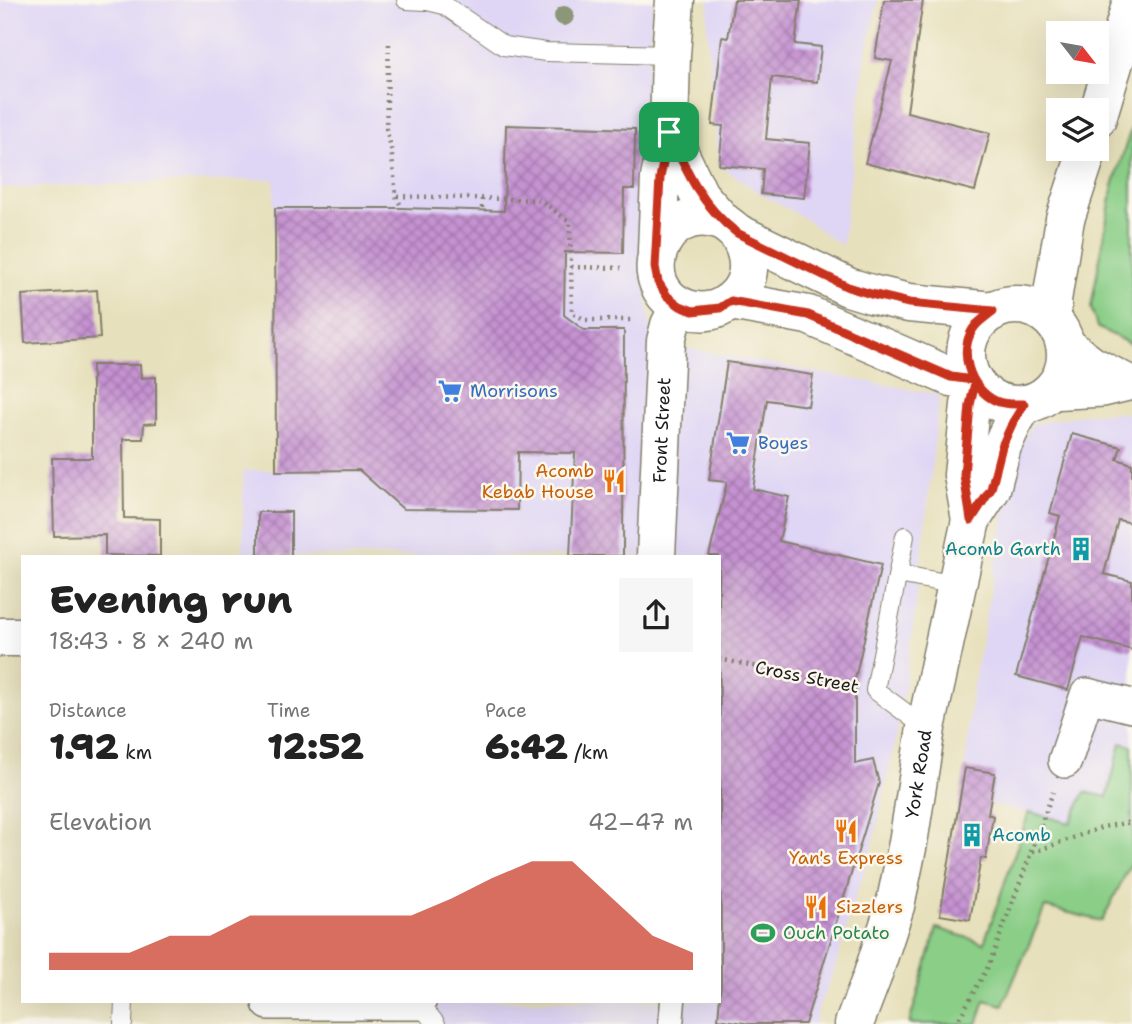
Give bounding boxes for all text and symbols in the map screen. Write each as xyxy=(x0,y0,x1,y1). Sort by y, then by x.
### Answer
north arrow xyxy=(1046,21,1110,84)
map controls xyxy=(1046,21,1109,161)
button: layers xyxy=(1046,98,1109,161)
pin xyxy=(639,102,699,162)
icon: arrive xyxy=(650,113,688,151)
supermarket icon: Morrisons xyxy=(436,377,464,405)
street label: Front Street xyxy=(647,377,676,483)
place label: Morrisons xyxy=(470,379,558,403)
supermarket icon: Boyes xyxy=(724,429,752,457)
place label: Boyes xyxy=(758,431,808,455)
place label: Acomb Kebab House xyxy=(482,459,594,504)
restaurant icon: Acomb Kebab House xyxy=(600,467,628,495)
building icon: Acomb Garth xyxy=(1067,535,1095,563)
place label: Acomb Garth xyxy=(945,537,1061,561)
text: Evening run xyxy=(49,574,292,625)
button: share xyxy=(619,578,693,652)
text: 18:43 · 8 × 240 m xyxy=(49,626,253,656)
street label: Cross Street xyxy=(753,655,861,699)
text: Distance xyxy=(49,698,127,723)
text: Time xyxy=(267,698,311,723)
text: Pace xyxy=(485,698,527,723)
text: 1.92 xyxy=(49,723,119,770)
text: 12:52 xyxy=(267,723,364,770)
text: 6:42 xyxy=(485,723,568,770)
street label: York Road xyxy=(900,728,938,820)
text: km xyxy=(119,740,152,765)
text: /km xyxy=(568,740,608,765)
text: Elevation xyxy=(49,807,152,837)
text: 42–47 m xyxy=(588,807,693,837)
restaurant icon: Yan's Express xyxy=(832,817,860,845)
building icon: Acomb xyxy=(958,821,986,849)
place label: Acomb xyxy=(992,823,1051,847)
place label: Yan's Express xyxy=(789,846,903,870)
restaurant icon: Sizzlers xyxy=(802,893,830,921)
place label: Sizzlers xyxy=(836,895,903,919)
sports icon: Ouch Potato xyxy=(749,919,777,947)
place label: Ouch Potato xyxy=(783,921,890,945)

